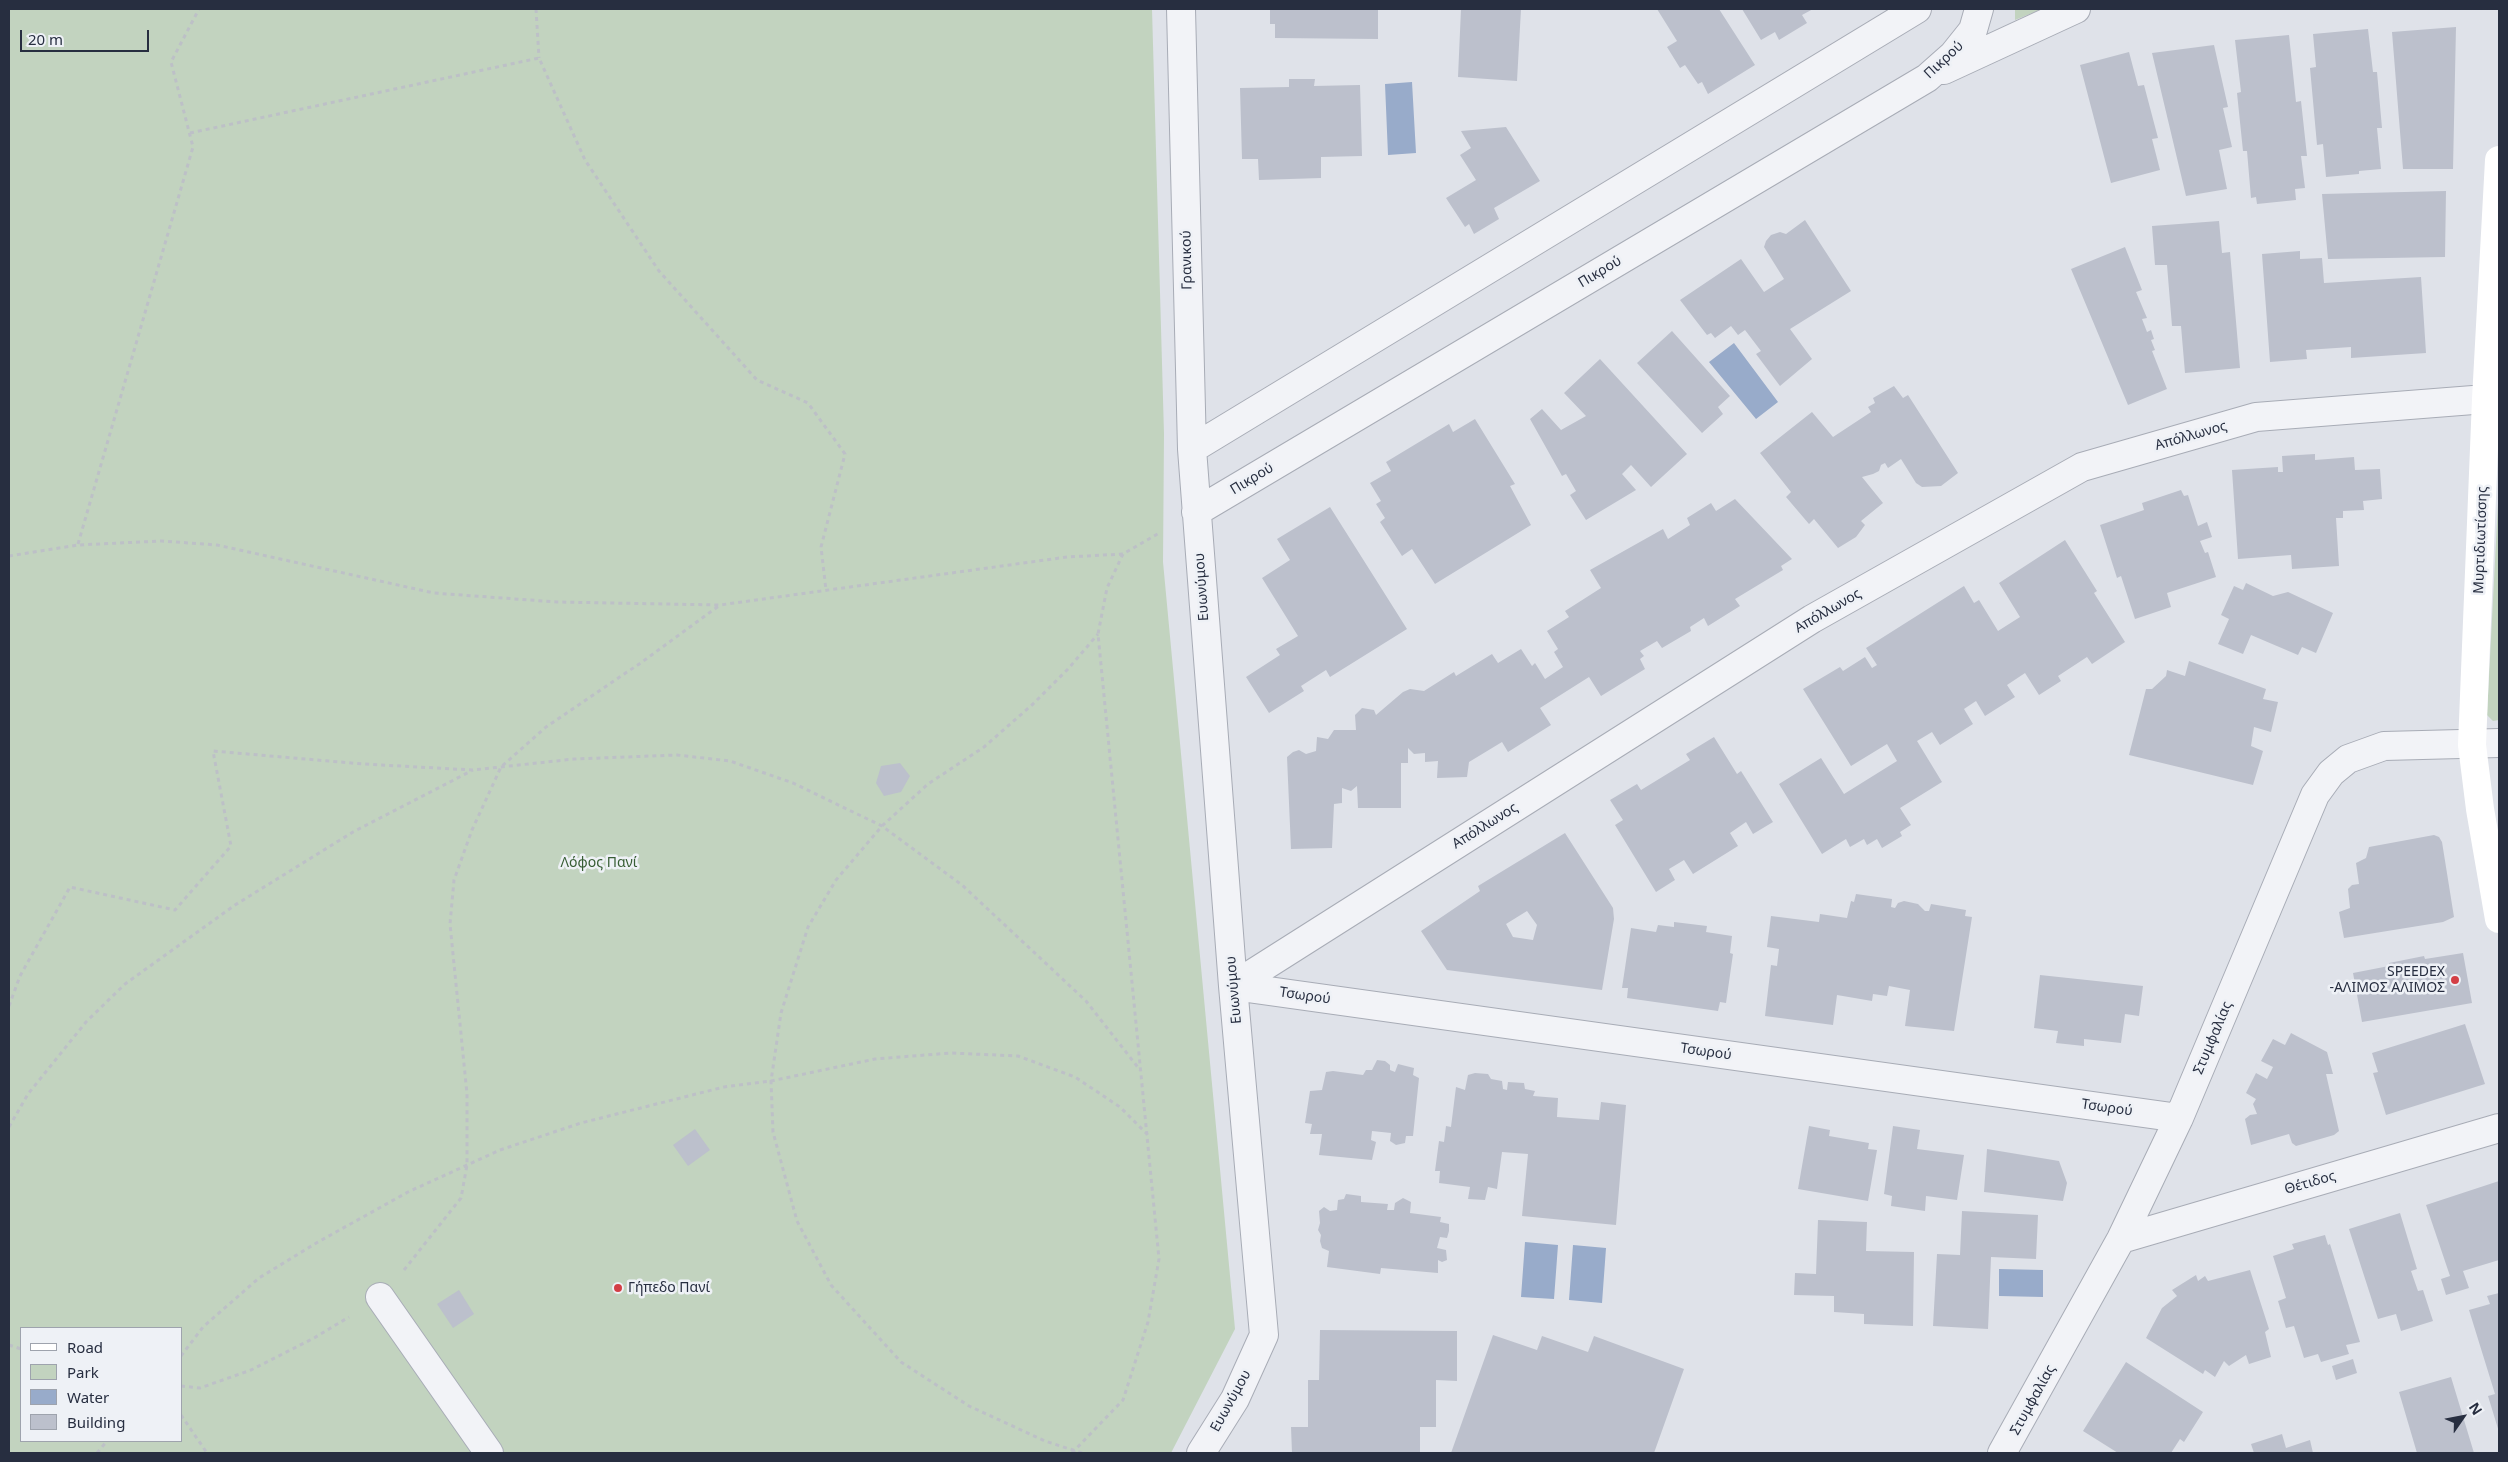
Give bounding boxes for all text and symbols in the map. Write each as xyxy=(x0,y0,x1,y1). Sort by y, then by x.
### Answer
scale bar xyxy=(22,20,151,52)
text: 20 m xyxy=(28,29,63,49)
street label: Πικρού xyxy=(1921,38,1967,82)
street label: Γρανικού xyxy=(1178,230,1196,290)
street label: Πικρού xyxy=(1575,253,1625,291)
street label: Απόλλωνος xyxy=(2153,418,2229,454)
street label: Πικρού xyxy=(1227,460,1277,498)
street label: Μυρτιδιωτίσσης xyxy=(2471,486,2491,594)
street label: Ευωνύμου xyxy=(1191,552,1213,622)
street label: Απόλλωνος xyxy=(1792,585,1864,637)
street label: Απόλλωνος xyxy=(1449,799,1521,853)
park label: Λόφος Πανί xyxy=(561,855,637,871)
street label: Ευωνύμου xyxy=(1223,955,1245,1025)
place label: SPEEDEX -ΑΛΙΜΟΣ ΑΛΙΜΟΣ xyxy=(2329,964,2445,996)
marker: SPEEDEX -ΑΛΙΜΟΣ ΑΛΙΜΟΣ xyxy=(2449,974,2461,986)
street label: Τσωρού xyxy=(1278,984,1332,1008)
street label: Στυμφαλίας xyxy=(2190,999,2236,1077)
street label: Τσωρού xyxy=(1679,1040,1733,1064)
street label: Τσωρού xyxy=(2080,1096,2134,1120)
street label: Θέτιδος xyxy=(2283,1168,2337,1198)
place label: Γήπεδο Πανί xyxy=(628,1280,710,1296)
marker: Γήπεδο Πανί xyxy=(612,1282,624,1294)
legend xyxy=(20,1327,182,1442)
text: Road xyxy=(67,1337,103,1357)
text: Park xyxy=(67,1362,99,1382)
street label: Στυμφαλίας xyxy=(2007,1362,2059,1438)
street label: Ευωνύμου xyxy=(1207,1367,1255,1435)
text: Water xyxy=(67,1387,109,1407)
north arrow xyxy=(2438,1392,2488,1442)
text: N xyxy=(2465,1399,2487,1419)
text: Building xyxy=(67,1412,125,1432)

